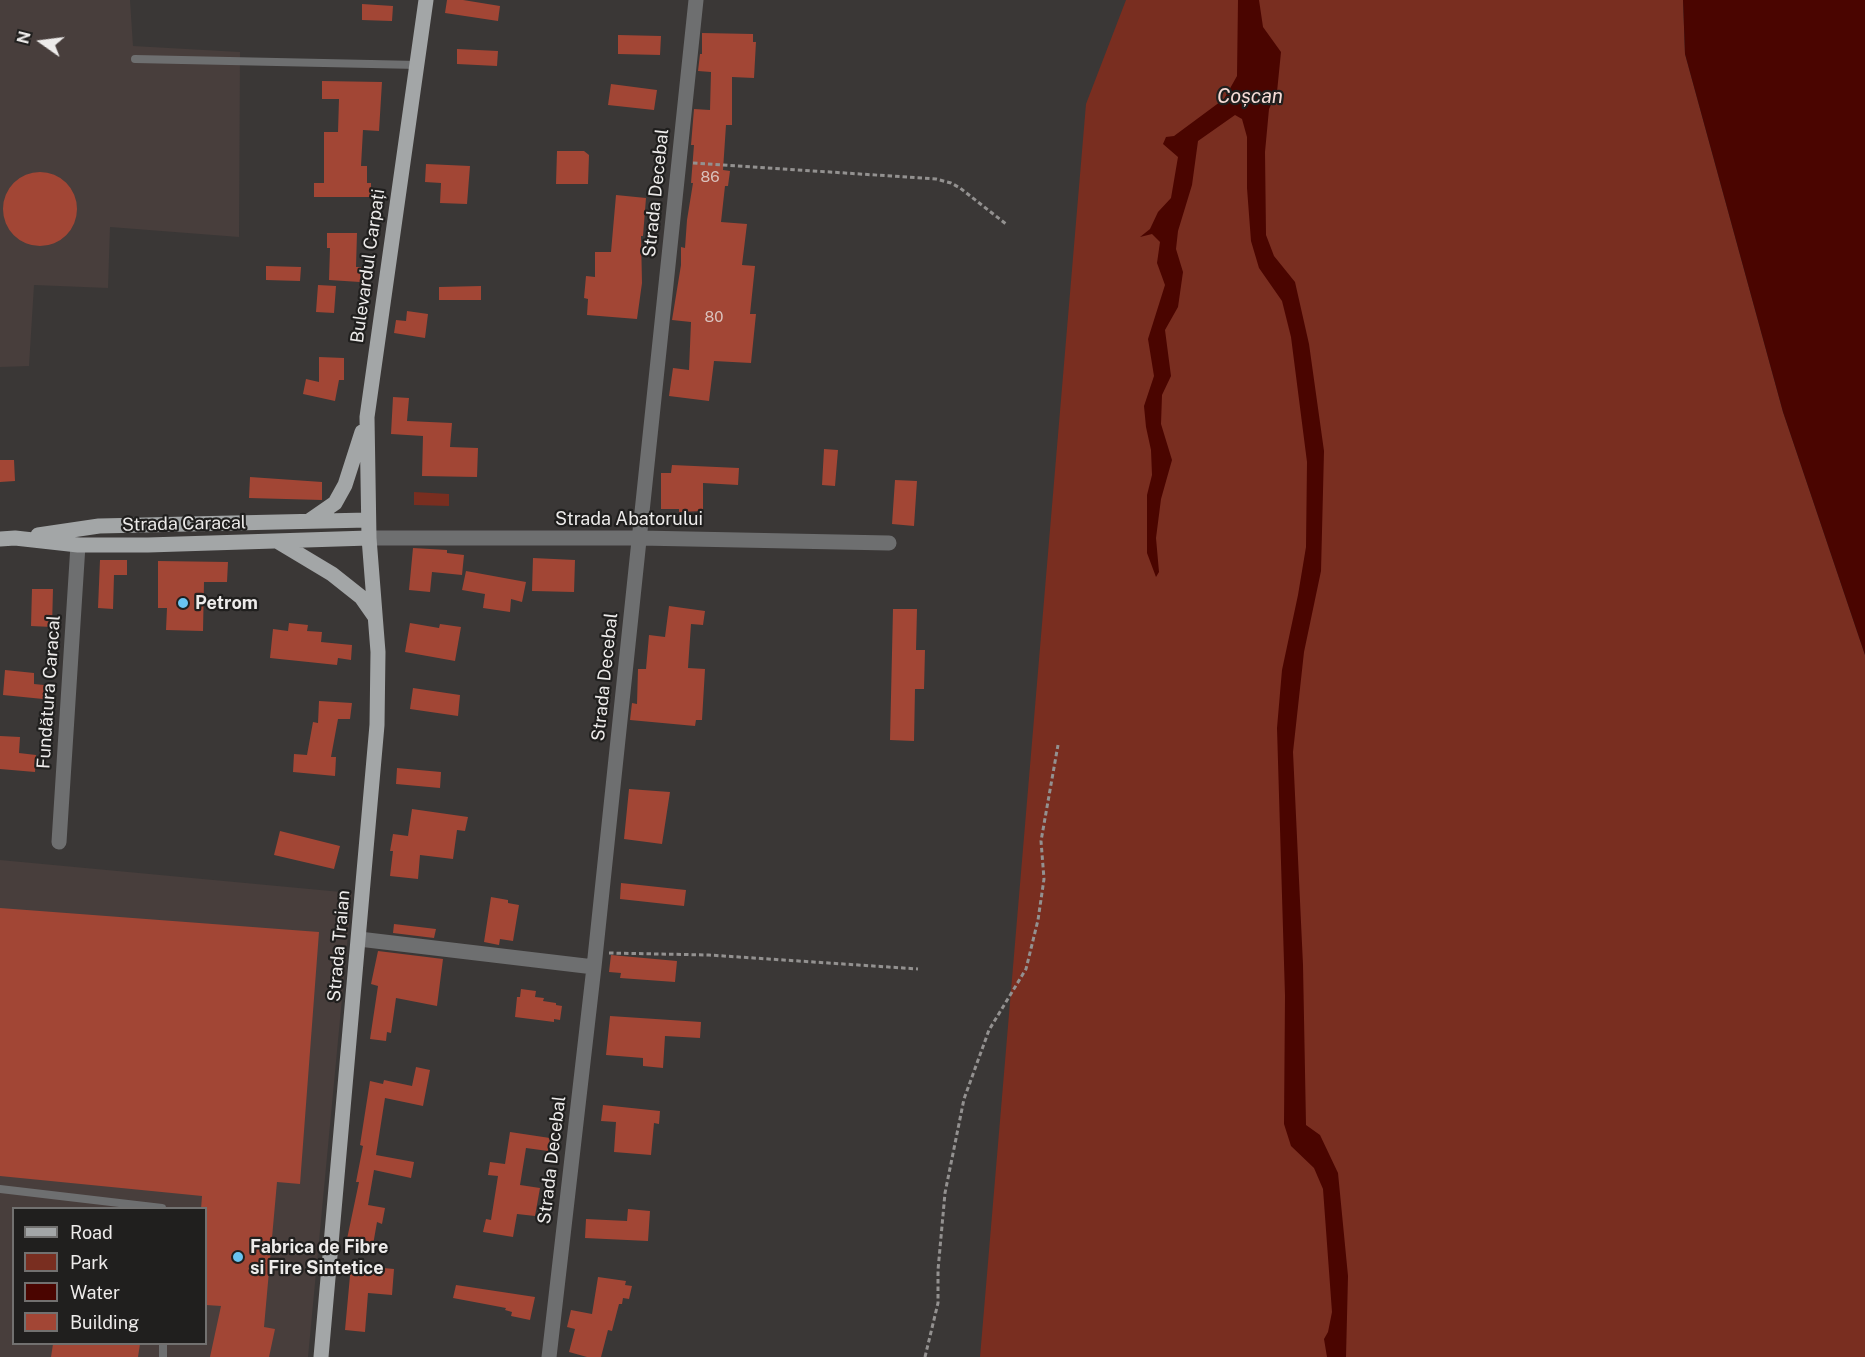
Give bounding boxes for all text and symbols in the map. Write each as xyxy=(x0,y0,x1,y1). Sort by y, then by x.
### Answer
north arrow xyxy=(12,12,72,72)
text: N xyxy=(13,29,35,46)
water label: Coșcan xyxy=(1217,85,1283,109)
street label: Strada Decebal xyxy=(639,128,673,258)
house number: 86 xyxy=(701,168,719,186)
street label: Bulevardul Carpați xyxy=(346,188,390,344)
house number: 80 xyxy=(705,308,723,326)
street label: Strada Abatorului xyxy=(555,508,703,530)
street label: Strada Caracal xyxy=(122,512,246,536)
place label: Petrom xyxy=(195,592,258,614)
marker: Petrom xyxy=(176,596,190,610)
street label: Strada Decebal xyxy=(588,612,622,742)
street label: Fundătura Caracal xyxy=(33,614,65,770)
street label: Strada Traian xyxy=(323,889,355,1003)
street label: Strada Decebal xyxy=(533,1095,571,1225)
legend xyxy=(12,1207,207,1345)
text: Road xyxy=(70,1222,113,1243)
place label: Fabrica de Fibre si Fire Sintetice xyxy=(250,1236,388,1278)
marker: Fabrica de Fibre si Fire Sintetice xyxy=(231,1250,245,1264)
text: Park xyxy=(70,1252,108,1273)
text: Water xyxy=(70,1282,120,1303)
text: Building xyxy=(70,1312,139,1333)

